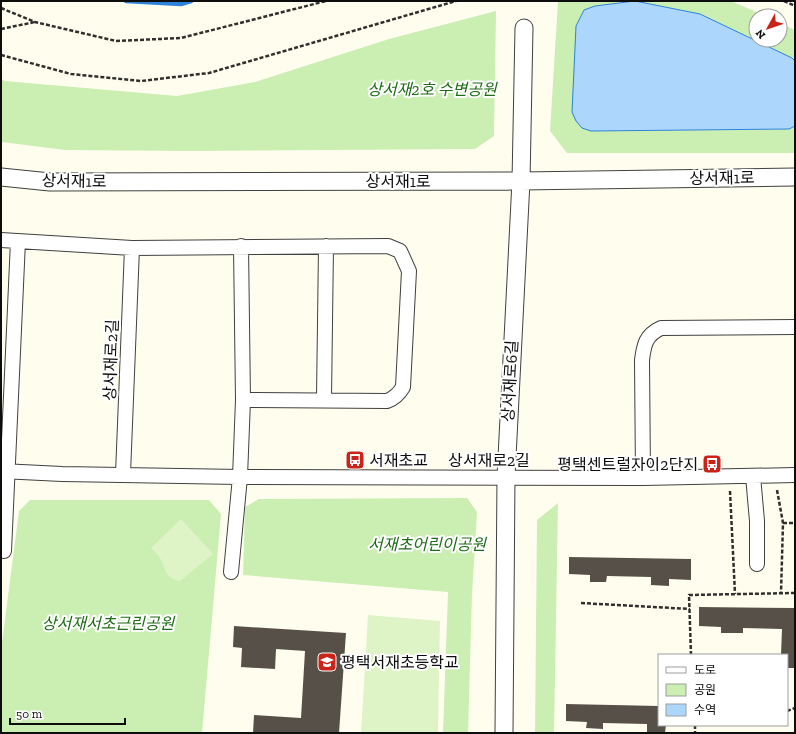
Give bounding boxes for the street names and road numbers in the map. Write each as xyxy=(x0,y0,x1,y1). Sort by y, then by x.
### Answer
street label: 상서재1로 xyxy=(689,168,755,188)
street label: 상서재1로 xyxy=(41,171,107,191)
street label: 상서재1로 xyxy=(365,172,431,191)
street label: 상서재로2길 xyxy=(100,319,122,401)
street label: 상서재로6길 xyxy=(498,340,522,422)
street label: 상서재로2길 xyxy=(448,451,530,470)

